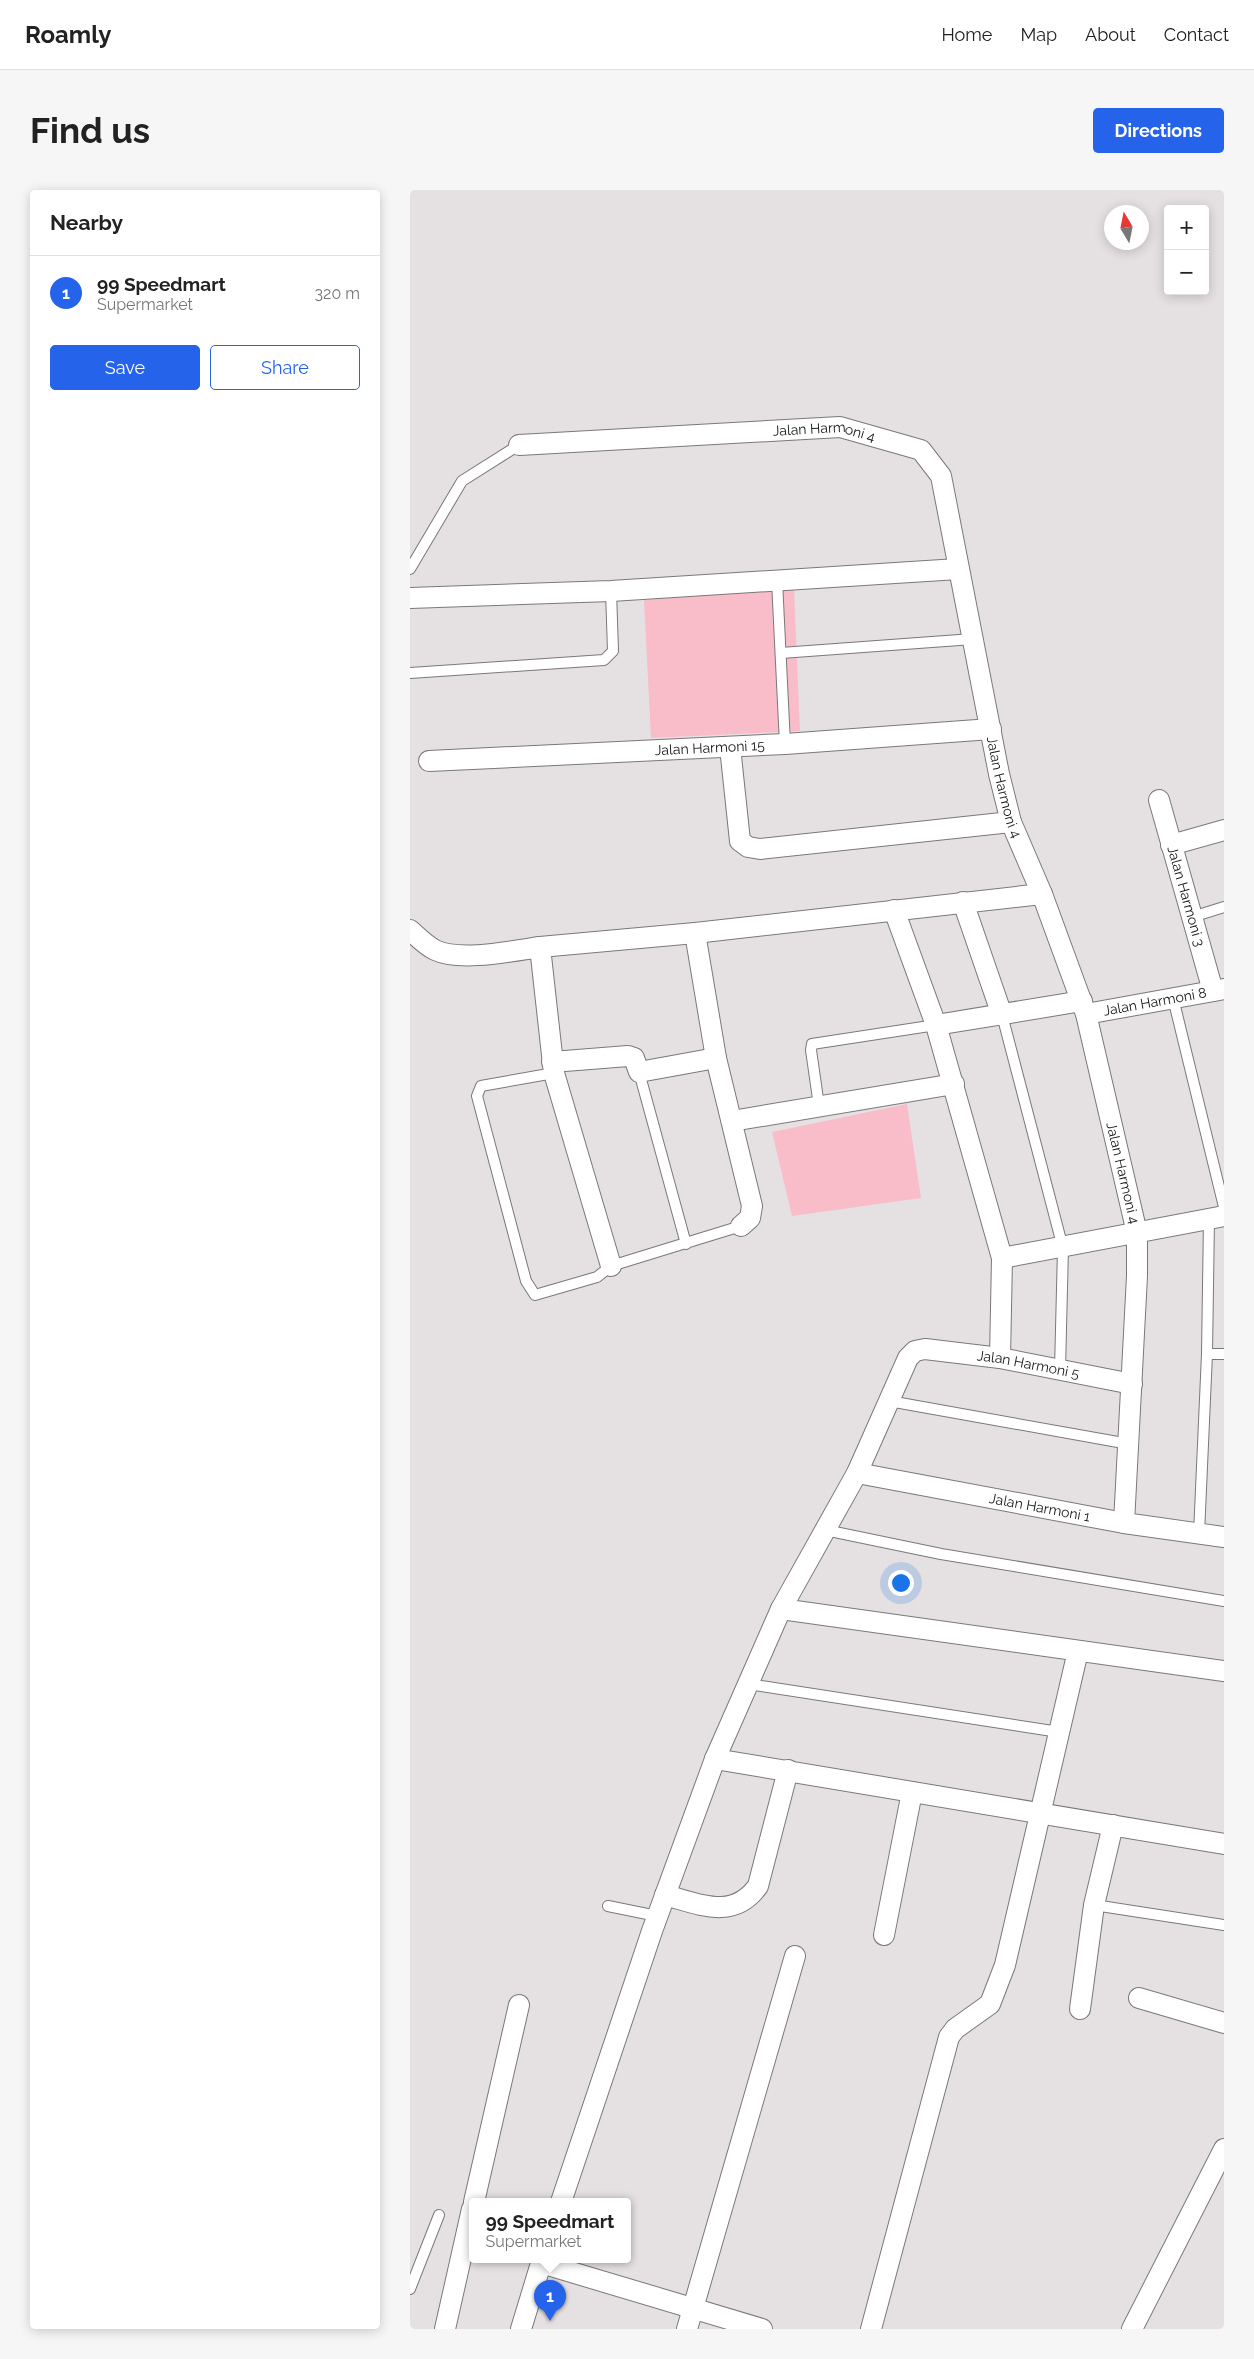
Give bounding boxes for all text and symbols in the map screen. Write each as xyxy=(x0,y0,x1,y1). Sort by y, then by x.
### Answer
text: Roamly xyxy=(25,20,111,49)
text: Home xyxy=(941,24,992,45)
text: Map xyxy=(1020,24,1057,45)
text: About xyxy=(1085,24,1136,45)
text: Contact xyxy=(1164,24,1229,45)
button: Directions xyxy=(1093,108,1224,153)
text: Find us xyxy=(30,110,150,151)
north arrow xyxy=(1104,205,1149,250)
map controls xyxy=(1164,205,1209,295)
button: + xyxy=(1164,205,1209,250)
text: Nearby xyxy=(50,210,123,235)
button: − xyxy=(1164,250,1209,295)
text: 99 Speedmart xyxy=(97,273,226,295)
text: 1 xyxy=(62,284,70,303)
text: 320 m xyxy=(315,284,360,303)
text: Supermarket xyxy=(97,295,193,314)
button: Save xyxy=(50,345,200,390)
button: Share xyxy=(210,345,360,390)
street label: Jalan Harmoni 4 xyxy=(772,419,878,445)
street label: Jalan Harmoni 4 xyxy=(984,735,1025,841)
street label: Jalan Harmoni 15 xyxy=(654,737,765,758)
street label: Jalan Harmoni 3 xyxy=(1164,844,1208,948)
street label: Jalan Harmoni 8 xyxy=(1102,984,1208,1019)
street label: Jalan Harmoni 4 xyxy=(1103,1121,1143,1226)
street label: Jalan Harmoni 5 xyxy=(976,1347,1081,1382)
street label: Jalan Harmoni 1 xyxy=(988,1490,1092,1525)
your location xyxy=(888,1570,914,1596)
popup xyxy=(469,2198,631,2263)
text: 99 Speedmart xyxy=(486,2210,614,2232)
text: Supermarket xyxy=(486,2232,581,2251)
pin: 1 xyxy=(534,2280,566,2321)

